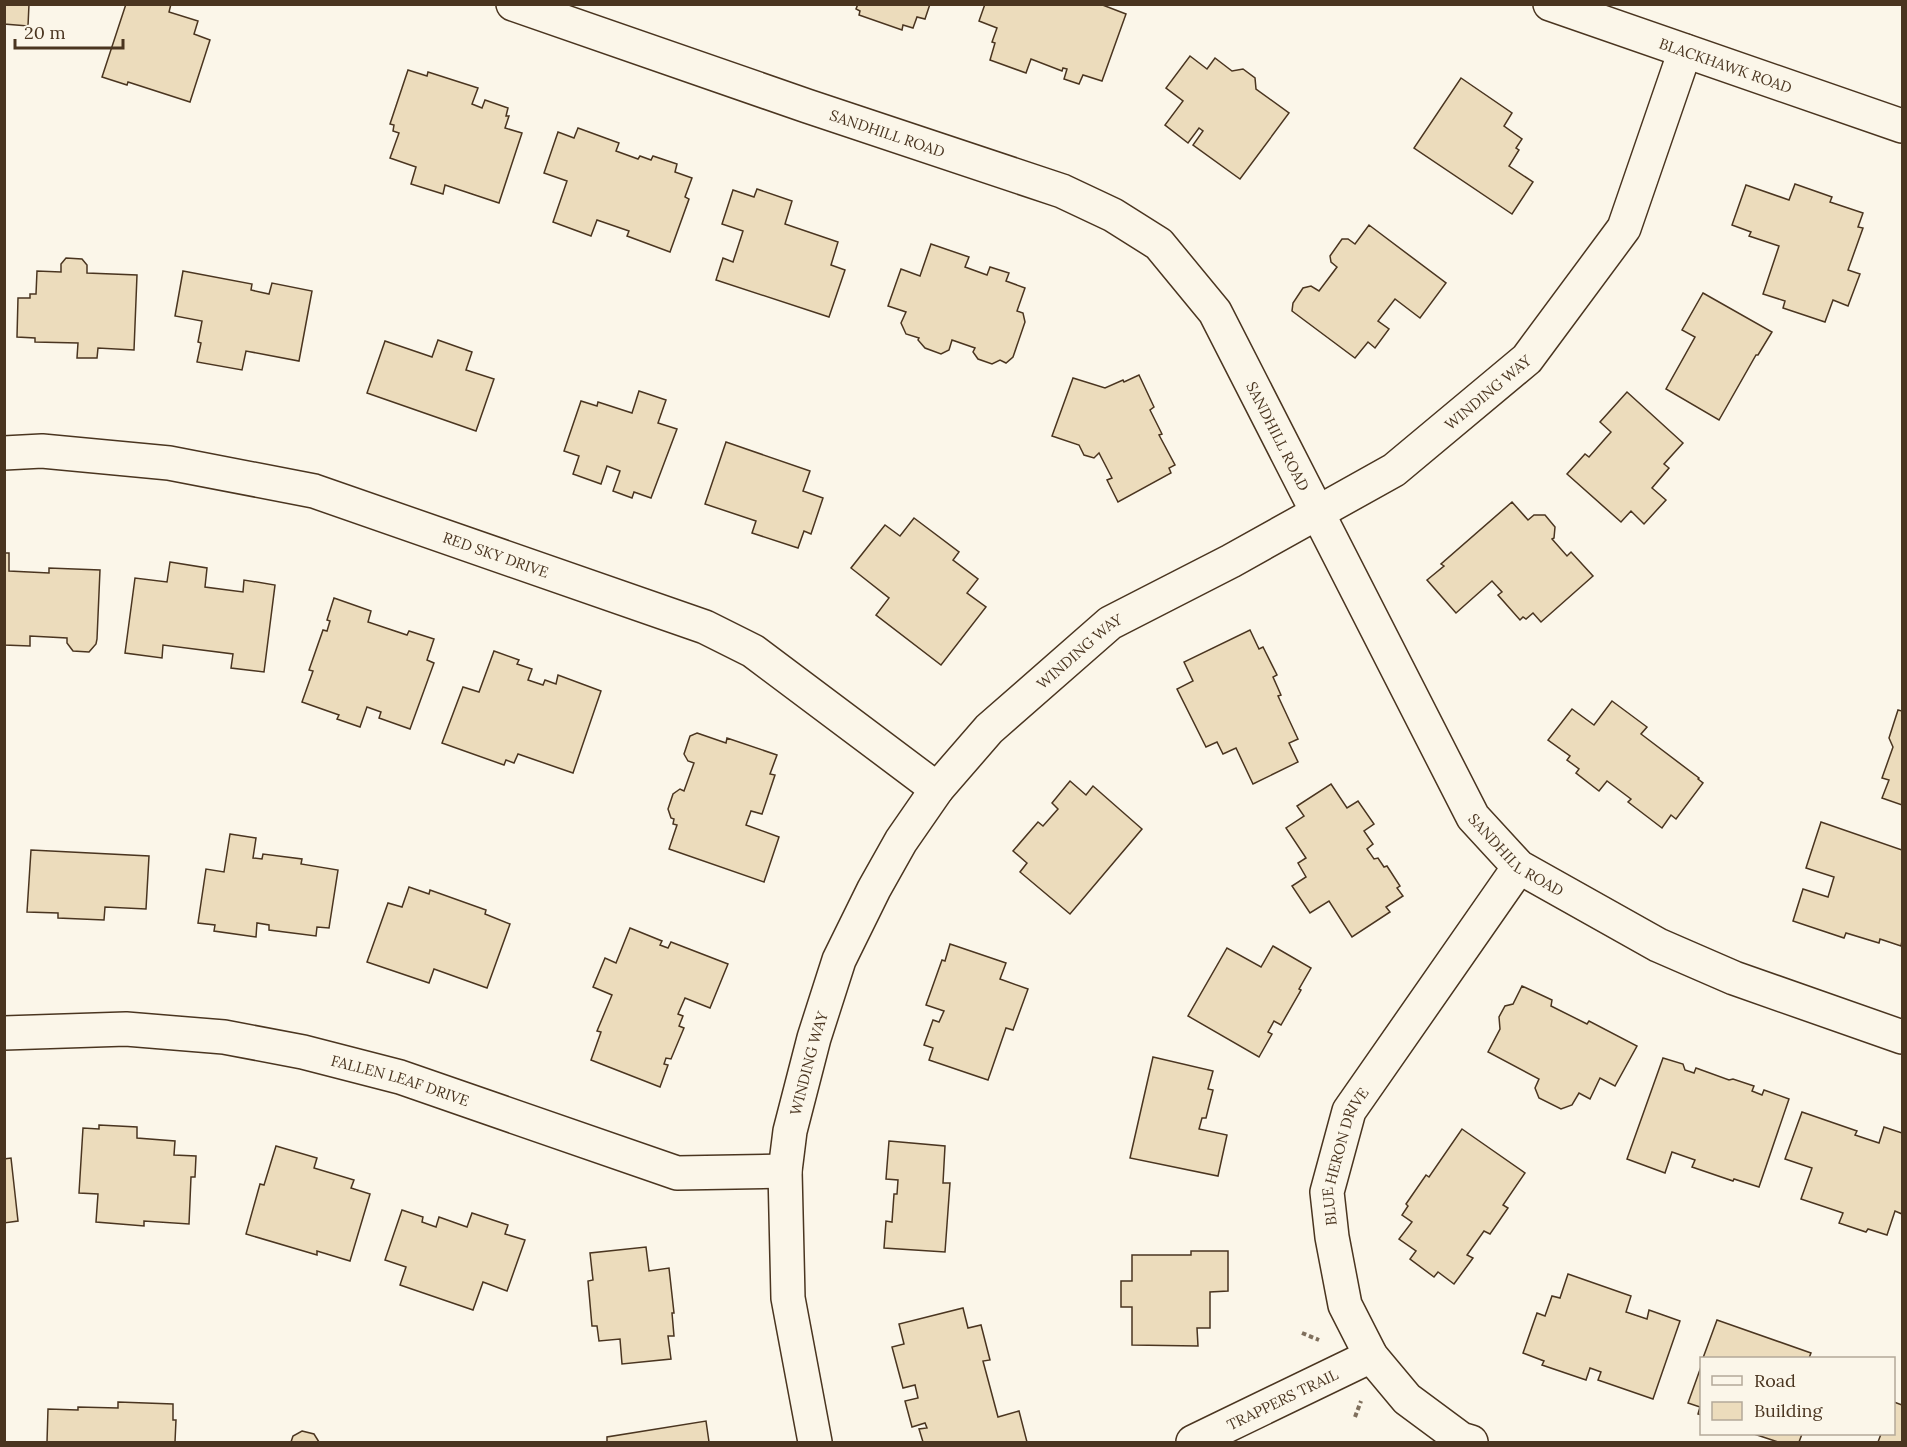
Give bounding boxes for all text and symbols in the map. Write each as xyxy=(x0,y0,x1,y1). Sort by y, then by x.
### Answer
scale bar xyxy=(15,12,123,50)
text: 20 m xyxy=(24,21,66,44)
street label: BLACKHAWK ROAD xyxy=(1657,33,1795,97)
street label: SANDHILL ROAD xyxy=(827,105,947,161)
street label: WINDING WAY xyxy=(1440,350,1535,433)
street label: SANDHILL ROAD xyxy=(1243,378,1314,494)
street label: RED SKY DRIVE xyxy=(441,527,551,581)
street label: WINDING WAY xyxy=(1032,609,1125,693)
street label: SANDHILL ROAD xyxy=(1465,809,1567,900)
street label: WINDING WAY xyxy=(785,1008,832,1117)
street label: FALLEN LEAF DRIVE xyxy=(329,1050,472,1110)
street label: BLUE HERON DRIVE xyxy=(1317,1084,1372,1227)
legend xyxy=(1700,1357,1895,1435)
street label: TRAPPERS TRAIL xyxy=(1223,1364,1341,1434)
text: Road xyxy=(1754,1369,1796,1392)
text: Building xyxy=(1754,1399,1824,1422)

